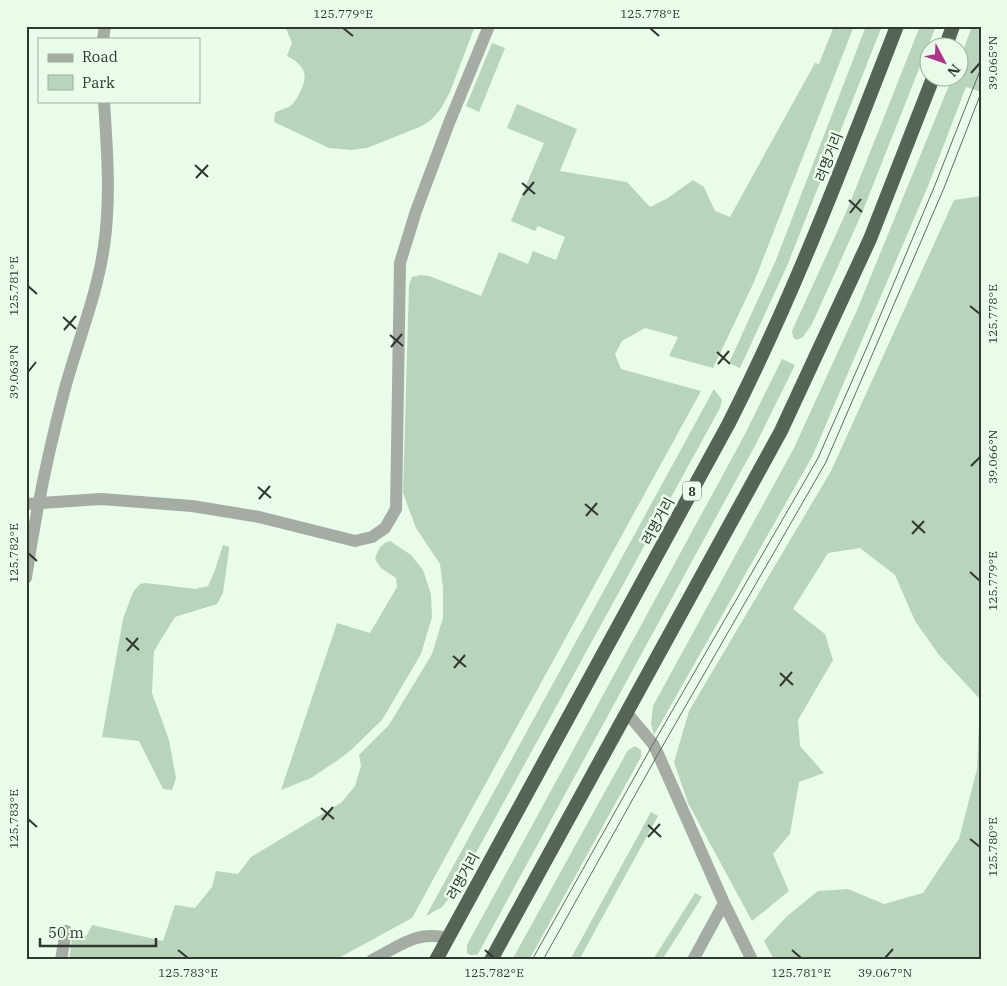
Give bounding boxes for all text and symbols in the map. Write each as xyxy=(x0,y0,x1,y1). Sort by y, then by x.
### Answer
text: 125.779°E xyxy=(313,6,373,21)
text: 125.778°E xyxy=(620,6,680,21)
text: 39.065°N xyxy=(985,36,1000,90)
legend xyxy=(38,38,200,102)
north arrow xyxy=(920,38,970,88)
text: Road xyxy=(82,47,118,66)
text: N xyxy=(943,60,964,81)
text: Park xyxy=(82,73,115,92)
street label: 려명거리 xyxy=(811,130,847,184)
text: 125.781°E xyxy=(6,256,21,316)
text: 125.778°E xyxy=(985,284,1000,344)
text: 39.063°N xyxy=(6,345,21,399)
text: 39.066°N xyxy=(985,430,1000,484)
road number: 8 xyxy=(683,482,701,501)
street label: 려명거리 xyxy=(638,494,678,548)
text: 125.782°E xyxy=(6,523,21,583)
text: 125.779°E xyxy=(985,551,1000,611)
text: 125.783°E xyxy=(6,789,21,849)
text: 125.780°E xyxy=(985,817,1000,877)
street label: 려명거리 xyxy=(443,849,483,903)
scale bar xyxy=(40,916,156,948)
text: 50 m xyxy=(48,923,84,942)
text: 125.783°E xyxy=(158,965,218,980)
text: 125.782°E xyxy=(464,965,524,980)
text: 125.781°E xyxy=(771,965,831,980)
text: 39.067°N xyxy=(858,965,912,980)

